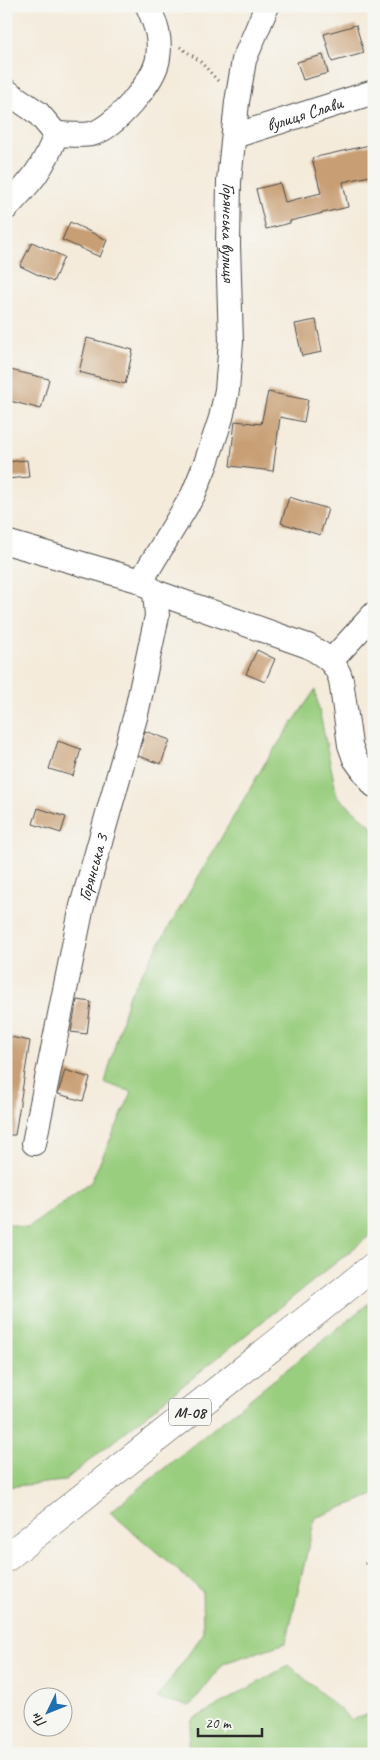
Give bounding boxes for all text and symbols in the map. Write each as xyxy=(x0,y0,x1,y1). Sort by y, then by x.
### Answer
street label: вулиця Слави xyxy=(264,91,346,136)
street label: Горянська вулиця xyxy=(217,183,240,284)
street label: Горянська 3 xyxy=(73,830,113,903)
road number: М-08 xyxy=(169,1398,211,1425)
north arrow xyxy=(22,1688,72,1738)
scale bar xyxy=(198,1705,261,1737)
text: Пн xyxy=(27,1709,50,1732)
text: 20 m xyxy=(205,1714,232,1733)

